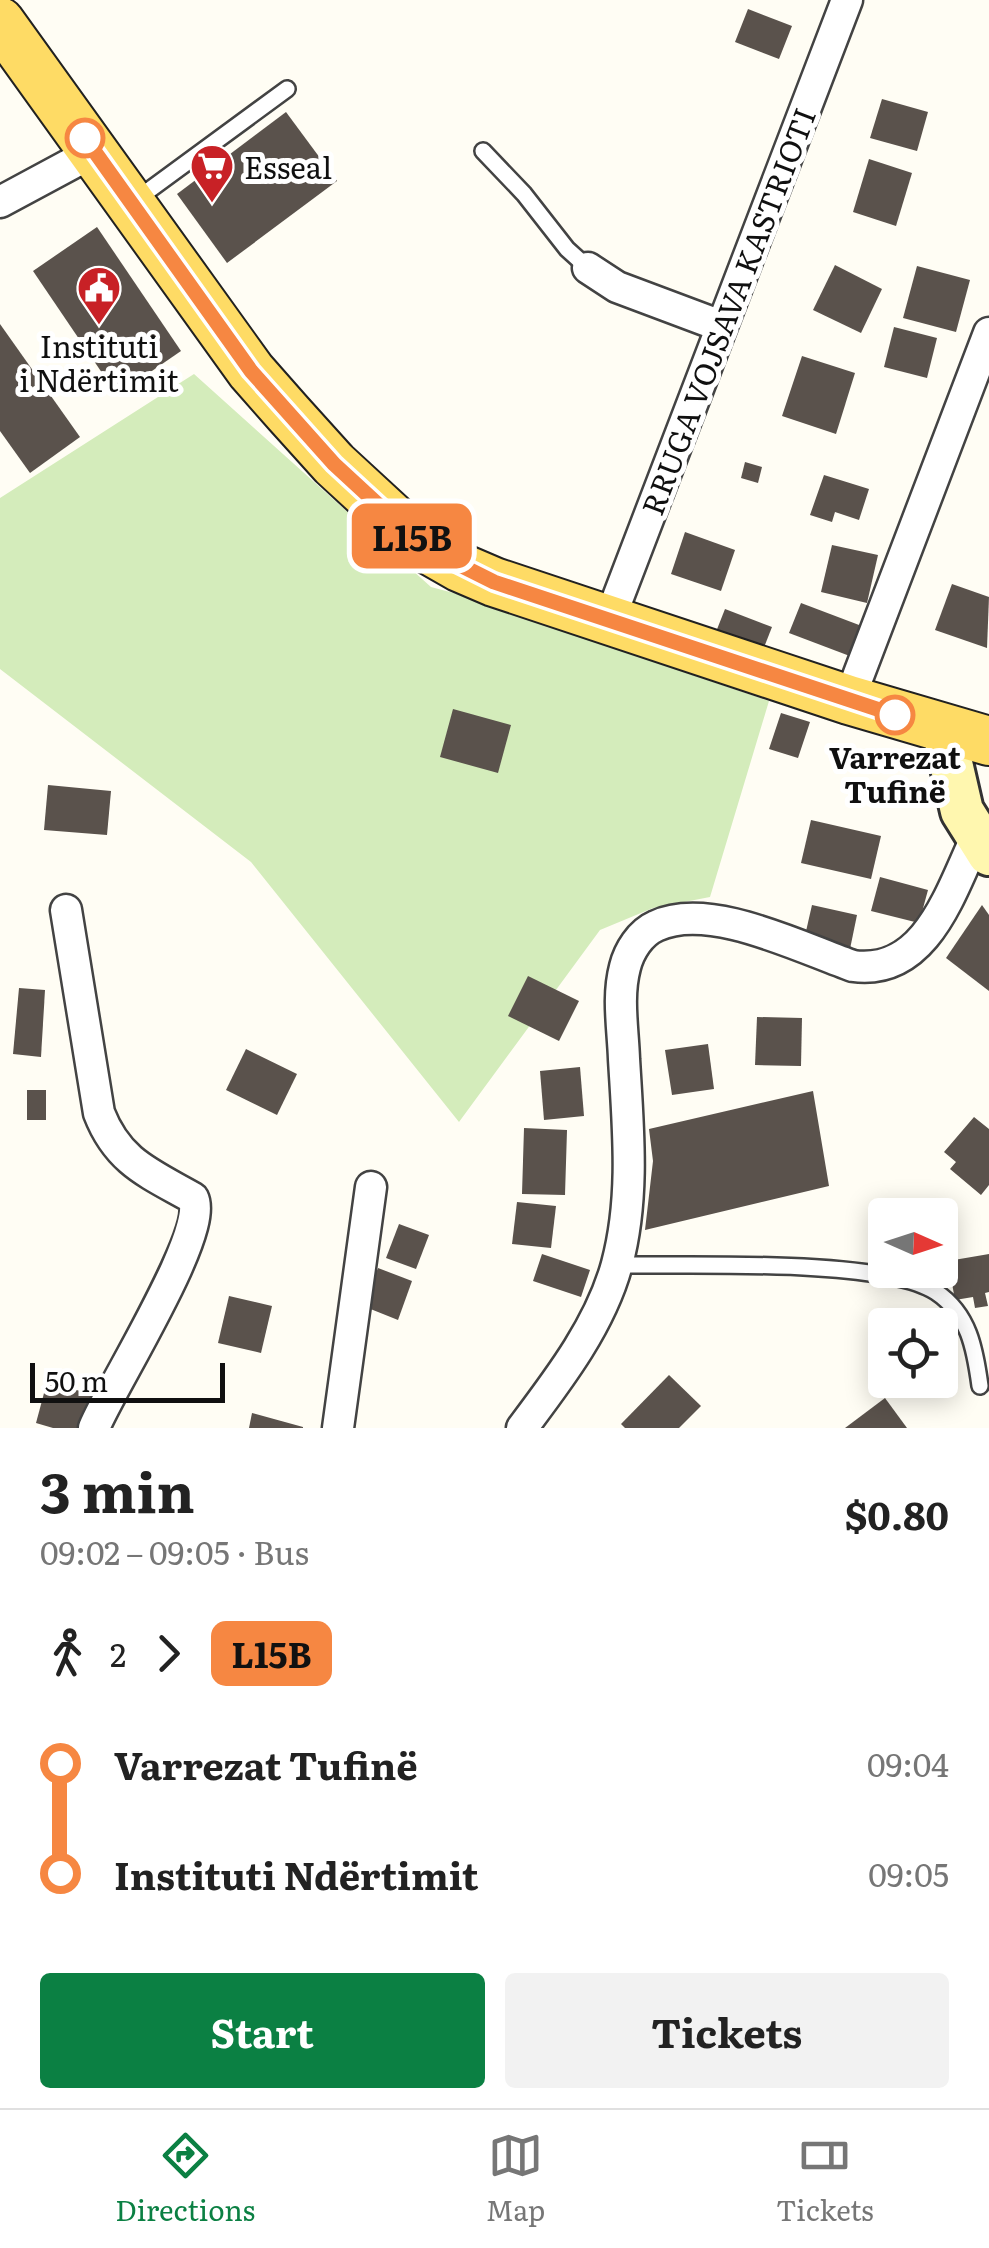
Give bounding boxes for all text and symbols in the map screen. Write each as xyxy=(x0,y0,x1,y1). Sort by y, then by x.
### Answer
street label: RRUGA VOJSAVA KASTRIOTI xyxy=(629,101,825,521)
unlabelled marker xyxy=(66,119,104,157)
supermarket icon: Esseal xyxy=(189,143,235,204)
place label: Esseal xyxy=(244,144,332,188)
public building icon: Instituti i Ndërtimit xyxy=(76,265,122,326)
place label: Instituti i Ndërtimit xyxy=(19,323,179,401)
line badge: L15B xyxy=(342,504,482,568)
text: L15B xyxy=(372,510,452,562)
marker: Varrezat Tufinë xyxy=(876,696,914,734)
place label: Varrezat Tufinë xyxy=(829,734,962,812)
north arrow xyxy=(868,1198,958,1288)
map controls xyxy=(868,1198,958,1398)
button: locate xyxy=(868,1308,958,1398)
scale bar xyxy=(30,1358,225,1402)
text: 50 m xyxy=(45,1359,108,1401)
text: 3 min xyxy=(40,1448,195,1530)
text: $0.80 xyxy=(845,1485,949,1542)
text: 09:02 – 09:05 · Bus xyxy=(40,1527,309,1575)
icon: walk xyxy=(40,1626,95,1681)
icon: forward xyxy=(141,1626,196,1681)
text: L15B xyxy=(231,1627,312,1679)
text: 2 xyxy=(110,1629,126,1677)
text: Varrezat Tufinë xyxy=(114,1735,418,1792)
text: 09:04 xyxy=(867,1739,949,1787)
text: Instituti Ndërtimit xyxy=(114,1845,478,1902)
text: 09:05 xyxy=(868,1849,949,1897)
button: Start xyxy=(40,1973,485,2088)
button: Tickets xyxy=(505,1973,949,2088)
tab: Directions xyxy=(115,2128,255,2230)
tab: Map xyxy=(486,2128,545,2230)
tab: Tickets xyxy=(776,2128,874,2230)

